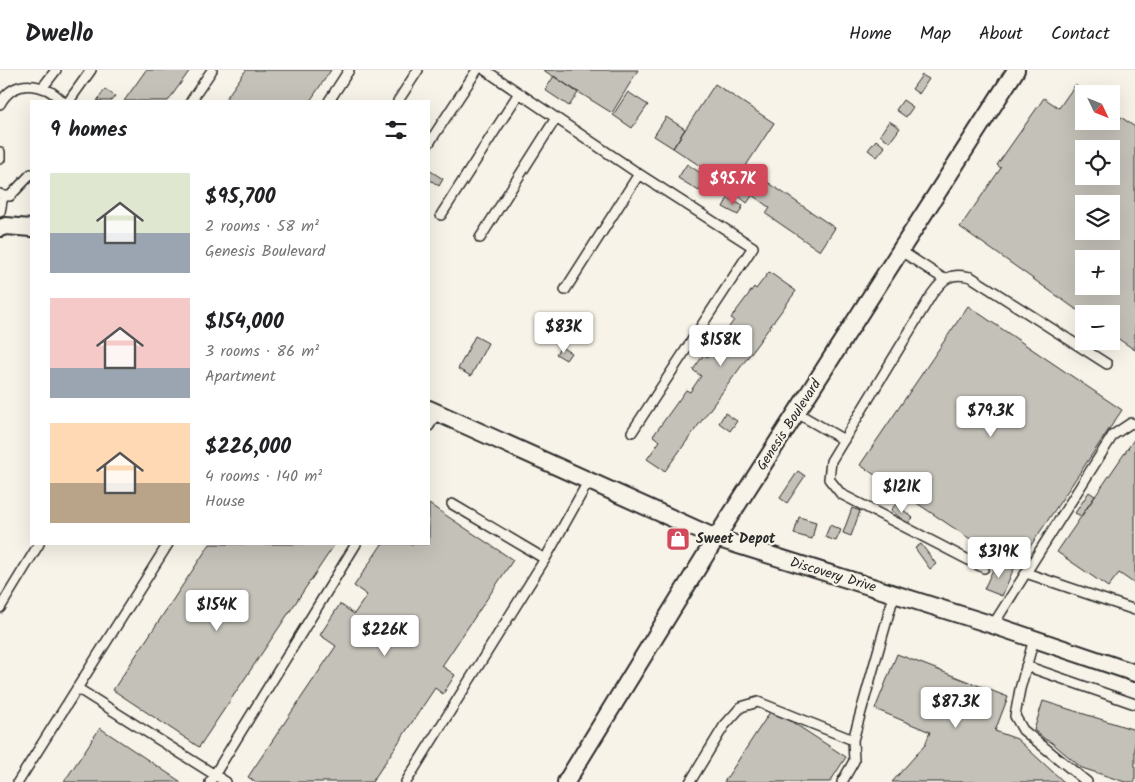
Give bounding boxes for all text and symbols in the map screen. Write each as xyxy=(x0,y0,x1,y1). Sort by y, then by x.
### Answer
text: Dwello xyxy=(25,15,93,54)
text: Home xyxy=(849,20,892,49)
text: Map xyxy=(920,20,951,49)
text: About xyxy=(979,20,1023,49)
text: Contact xyxy=(1051,20,1110,49)
north arrow xyxy=(1075,85,1120,130)
map controls xyxy=(1075,85,1120,350)
text: 9 homes xyxy=(50,114,127,147)
icon: filters xyxy=(382,116,410,144)
button: locate xyxy=(1075,140,1120,185)
pin: $95.7K xyxy=(692,164,774,206)
text: $95.7K xyxy=(710,167,756,192)
text: $95,700 xyxy=(205,181,276,214)
icon: home xyxy=(90,193,150,253)
button: layers xyxy=(1075,195,1120,240)
text: 2 rooms · 58 m² xyxy=(205,214,319,239)
text: Genesis Boulevard xyxy=(205,239,325,264)
button: + xyxy=(1075,250,1120,295)
button: − xyxy=(1075,305,1120,350)
text: $154,000 xyxy=(205,306,284,339)
pin: $83K xyxy=(534,312,594,354)
text: $83K xyxy=(545,315,583,340)
icon: home xyxy=(90,318,150,378)
pin: $158K xyxy=(686,324,756,367)
text: $158K xyxy=(700,328,742,353)
text: 3 rooms · 86 m² xyxy=(205,339,319,364)
text: Apartment xyxy=(205,364,276,389)
street label: Genesis Boulevard xyxy=(751,374,827,475)
pin: $79.3K xyxy=(950,396,1032,438)
text: $79.3K xyxy=(967,399,1015,424)
text: $226,000 xyxy=(205,431,291,464)
icon: home xyxy=(90,443,150,503)
text: 4 rooms · 140 m² xyxy=(205,464,322,489)
pin: $121K xyxy=(867,472,937,514)
text: $121K xyxy=(883,475,921,500)
text: House xyxy=(205,489,245,514)
shop icon: Sweet Depot xyxy=(665,526,691,552)
place label: Sweet Depot xyxy=(696,528,776,550)
pin: $319K xyxy=(964,536,1034,579)
text: $319K xyxy=(979,540,1019,565)
street label: Discovery Drive xyxy=(787,551,879,599)
pin: $154K xyxy=(182,590,252,632)
text: $154K xyxy=(197,593,237,618)
pin: $226K xyxy=(350,614,420,657)
text: $226K xyxy=(362,618,408,643)
pin: $87.3K xyxy=(915,686,997,729)
text: $87.3K xyxy=(932,690,980,715)

